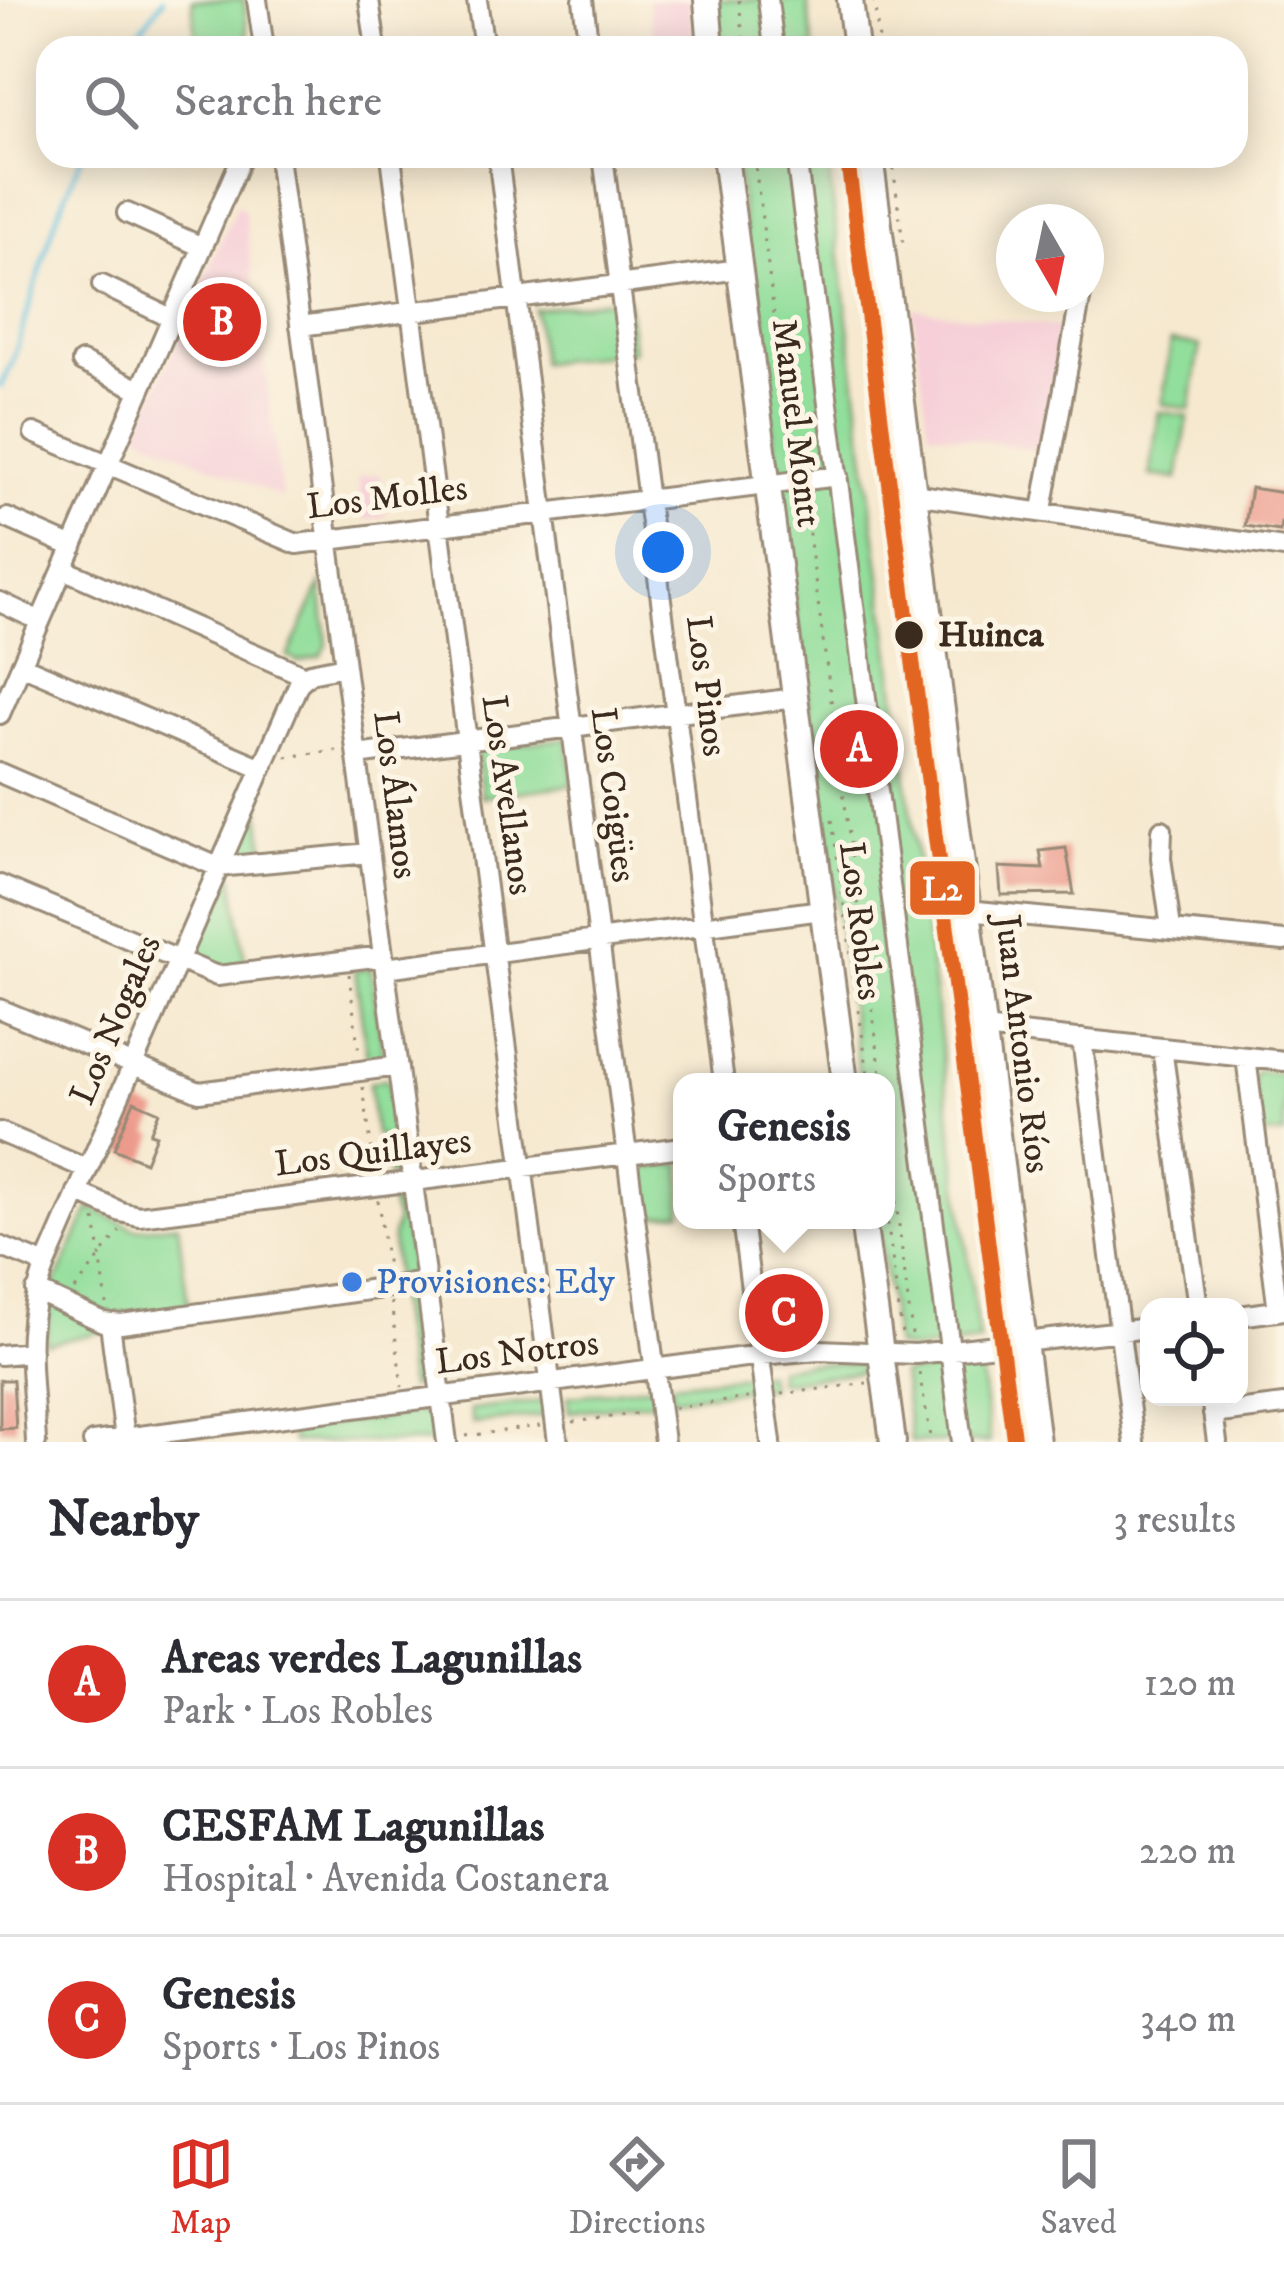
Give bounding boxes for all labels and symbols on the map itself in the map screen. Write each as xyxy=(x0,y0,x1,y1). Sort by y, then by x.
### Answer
north arrow xyxy=(996,204,1104,312)
pin: B xyxy=(183,277,261,367)
street label: Manuel Montt xyxy=(761,316,831,530)
street label: Los Molles xyxy=(304,466,470,530)
your location xyxy=(633,522,693,582)
street label: Los Pinos xyxy=(675,613,737,759)
place label: Huinca xyxy=(938,613,1045,658)
marker: Huinca xyxy=(892,618,926,652)
street label: Los Avellanos xyxy=(471,692,543,898)
pin: A xyxy=(820,704,898,794)
street label: Los Coigües xyxy=(580,705,646,885)
street label: Los Álamos xyxy=(362,709,428,881)
street label: Los Robles xyxy=(828,839,892,1003)
line badge: L2 xyxy=(908,859,977,917)
text: L2 xyxy=(922,870,963,911)
street label: Juan Antonio Ríos xyxy=(983,909,1060,1176)
street label: Los Nogales xyxy=(60,928,172,1112)
street label: Los Quillayes xyxy=(272,1119,474,1187)
place label: Provisiones: Edy xyxy=(376,1260,616,1305)
pin: C xyxy=(745,1268,823,1358)
marker: Provisiones: Edy xyxy=(339,1269,365,1295)
street label: Los Notros xyxy=(433,1321,601,1385)

